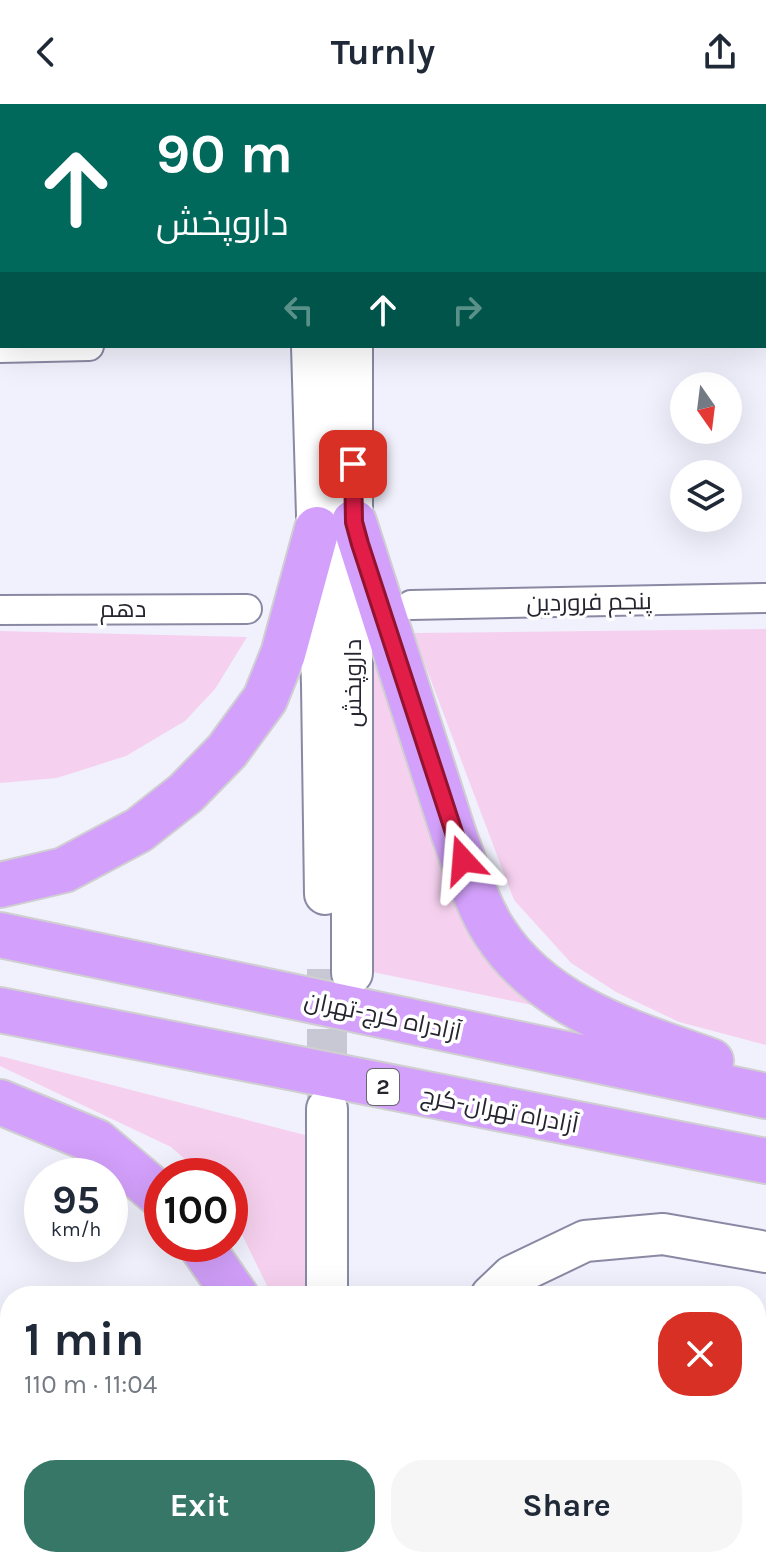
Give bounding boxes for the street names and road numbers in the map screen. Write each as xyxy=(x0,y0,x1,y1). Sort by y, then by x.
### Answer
street label: پنجم فروردین xyxy=(526,587,653,619)
street label: دهم xyxy=(100,595,146,625)
street label: داروپخش xyxy=(339,639,369,727)
street label: آزادراه کرج-تهران xyxy=(302,986,465,1048)
road number: 2 xyxy=(367,1069,399,1105)
street label: آزادراه تهران-کرج xyxy=(419,1081,582,1141)

